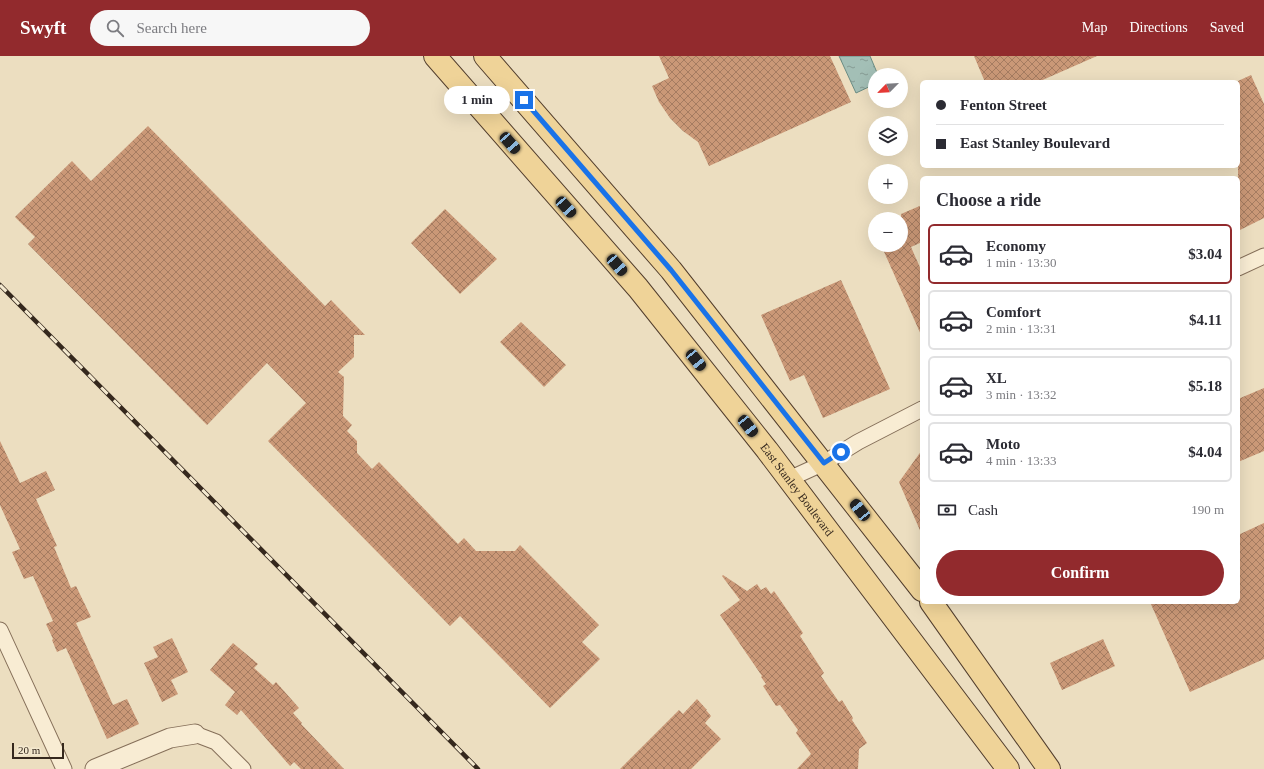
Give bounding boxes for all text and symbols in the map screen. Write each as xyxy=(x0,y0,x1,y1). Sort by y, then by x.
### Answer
search box xyxy=(90,10,370,46)
text: Swyft xyxy=(20,17,66,38)
icon: search xyxy=(104,17,126,39)
text: Search here xyxy=(136,20,207,36)
text: Map xyxy=(1082,20,1107,35)
text: Directions xyxy=(1129,20,1188,35)
text: Saved xyxy=(1210,20,1244,35)
north arrow xyxy=(868,68,908,108)
map controls xyxy=(868,68,908,252)
callout: 1 min xyxy=(444,86,510,114)
route end xyxy=(515,91,533,109)
text: 1 min xyxy=(461,92,493,107)
text: Fenton Street xyxy=(960,97,1047,113)
button: layers xyxy=(868,116,908,156)
car xyxy=(498,130,522,156)
text: East Stanley Boulevard xyxy=(960,135,1110,151)
button: + xyxy=(868,164,908,204)
text: Choose a ride xyxy=(936,190,1041,210)
car xyxy=(554,194,578,220)
button: − xyxy=(868,212,908,252)
icon: car xyxy=(938,236,974,272)
text: Economy xyxy=(986,238,1046,254)
text: $3.04 xyxy=(1188,246,1222,262)
car xyxy=(605,252,629,278)
text: 1 min · 13:30 xyxy=(986,255,1056,270)
icon: car xyxy=(938,302,974,338)
text: Comfort xyxy=(986,304,1041,320)
text: $4.11 xyxy=(1189,312,1222,328)
text: 2 min · 13:31 xyxy=(986,321,1056,336)
car xyxy=(684,347,708,373)
icon: car xyxy=(938,368,974,404)
text: XL xyxy=(986,370,1007,386)
text: $5.18 xyxy=(1188,378,1222,394)
text: 3 min · 13:32 xyxy=(986,387,1056,402)
car xyxy=(736,413,760,439)
icon: car xyxy=(938,434,974,470)
text: Moto xyxy=(986,436,1020,452)
street label: East Stanley Boulevard xyxy=(757,440,836,539)
route start xyxy=(832,443,850,461)
text: $4.04 xyxy=(1188,444,1222,460)
text: 4 min · 13:33 xyxy=(986,453,1056,468)
car xyxy=(848,497,872,523)
icon: cash xyxy=(936,499,958,521)
text: Cash xyxy=(968,502,998,518)
text: 190 m xyxy=(1191,502,1224,517)
button: Confirm xyxy=(936,550,1224,596)
scale bar xyxy=(12,741,64,760)
text: 20 m xyxy=(18,744,40,756)

